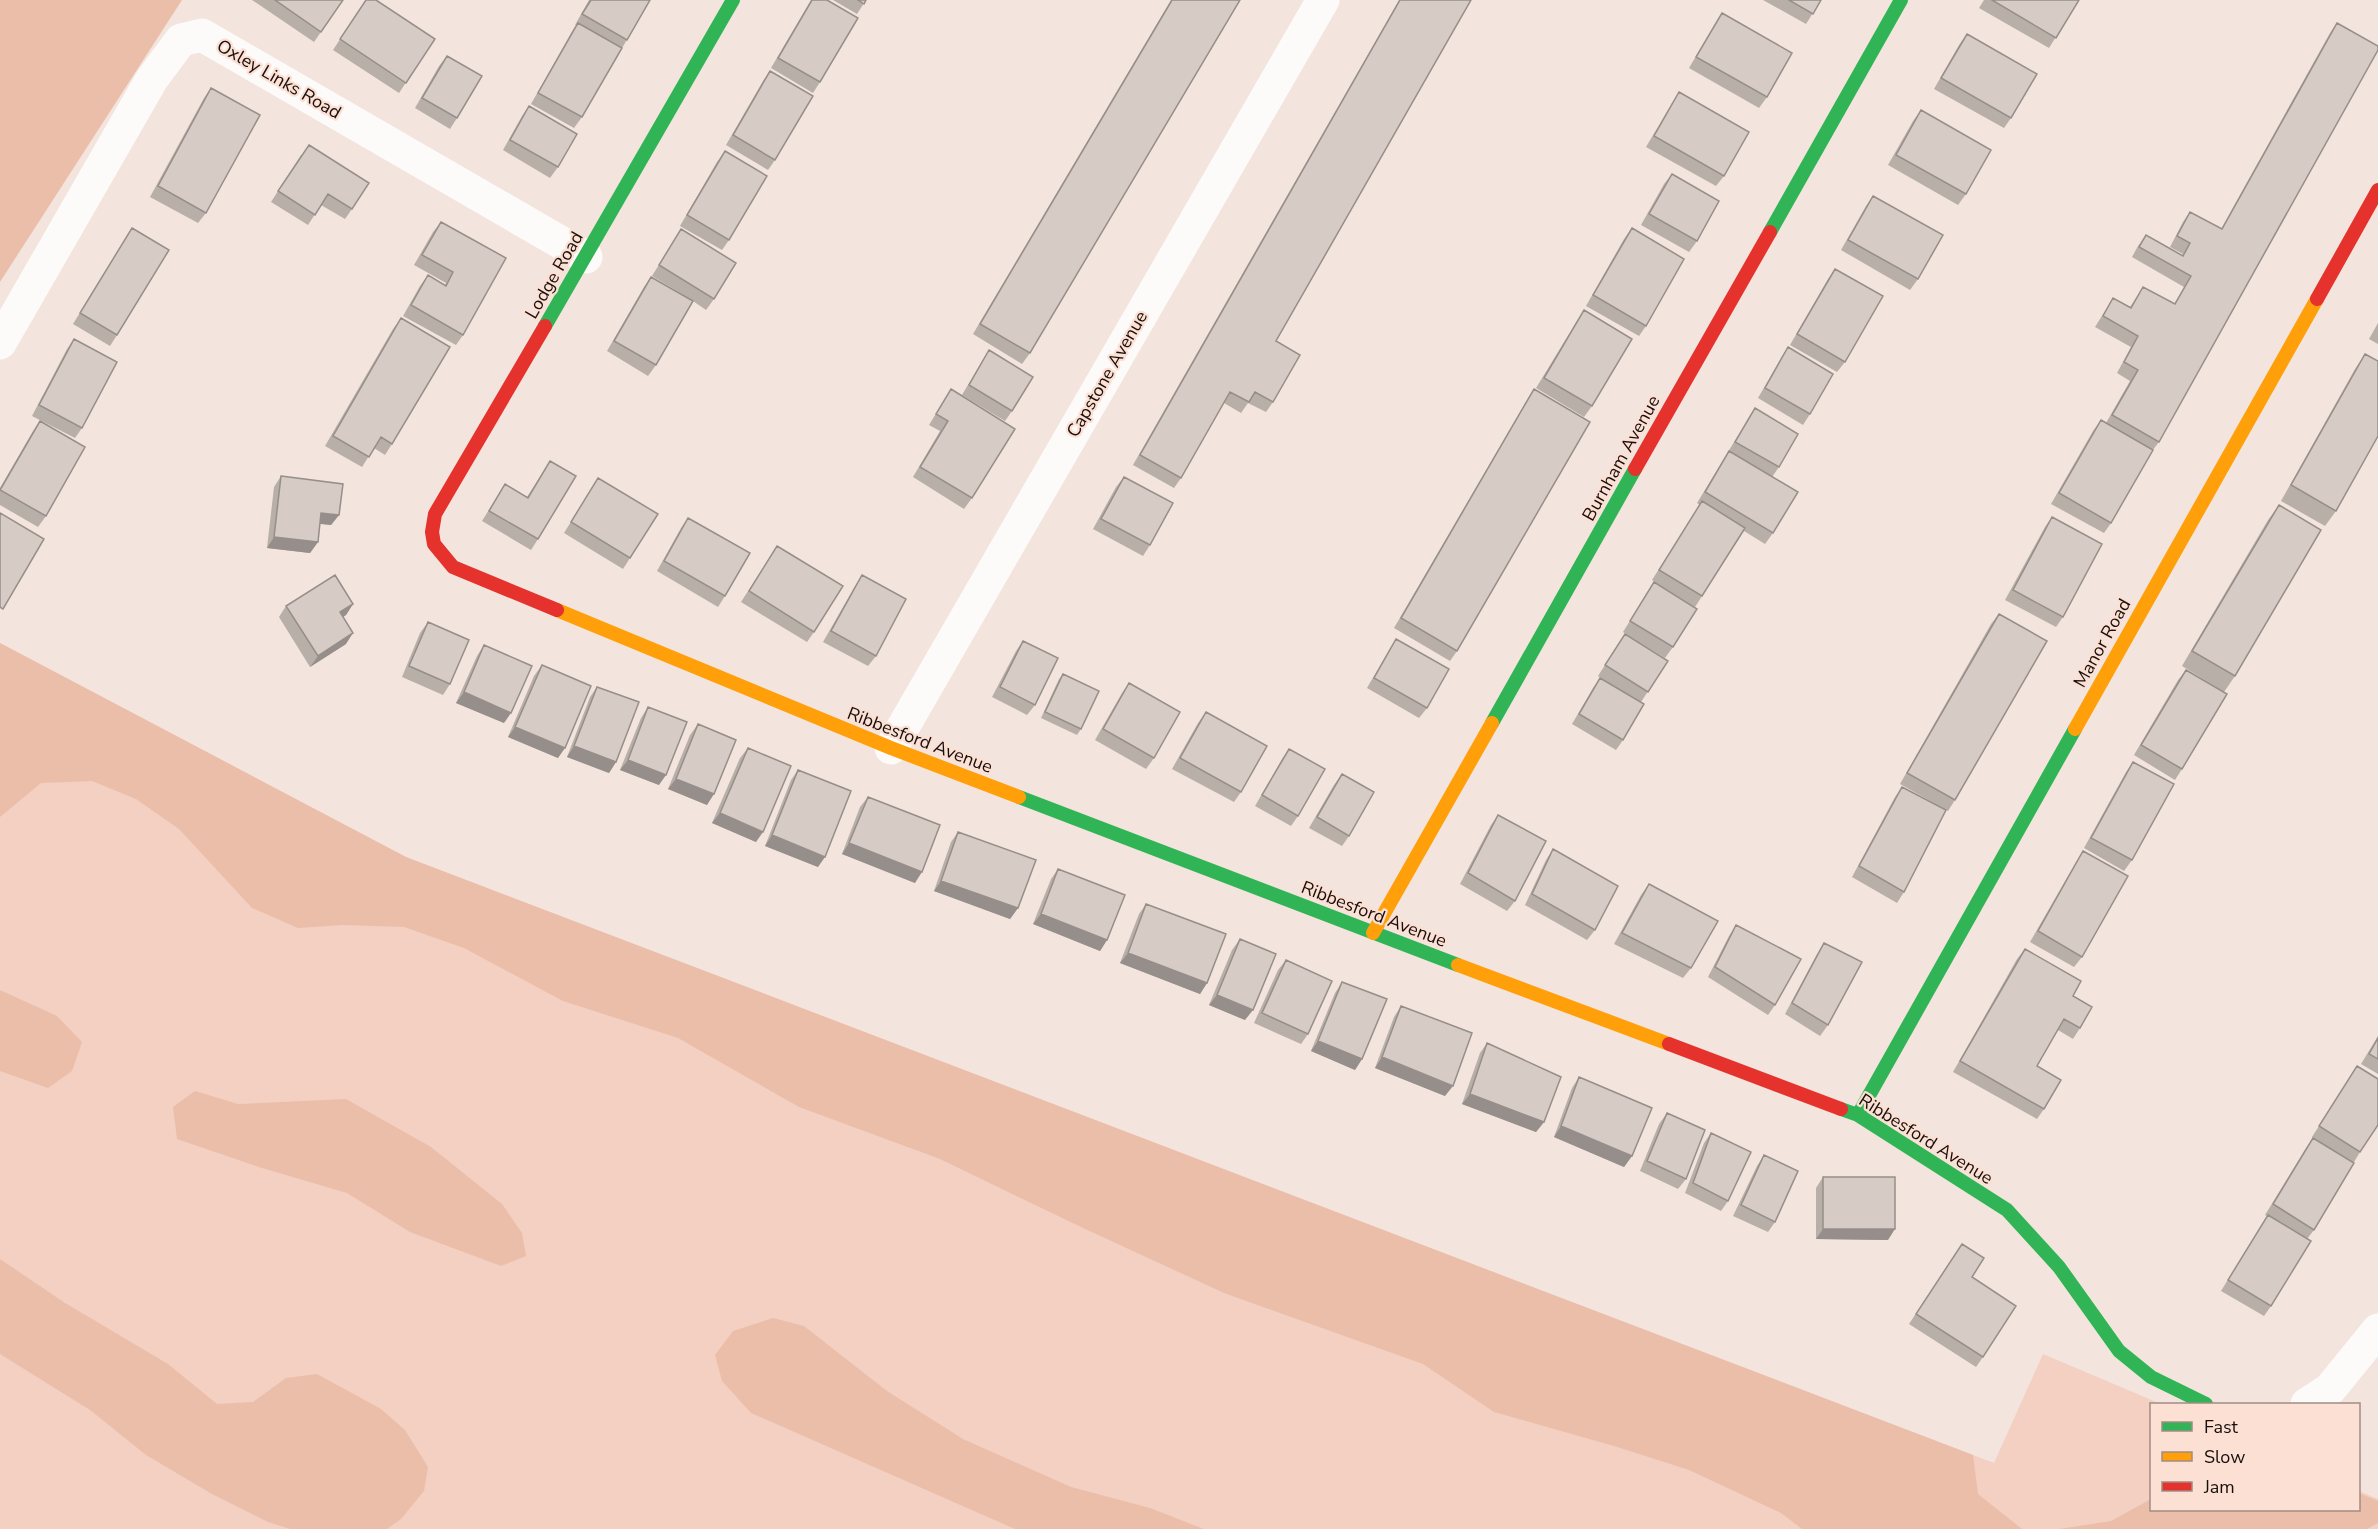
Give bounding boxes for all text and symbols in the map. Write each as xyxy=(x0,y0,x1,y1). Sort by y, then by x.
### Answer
street label: Oxley Links Road xyxy=(212,34,346,124)
street label: Lodge Road xyxy=(519,227,589,323)
street label: Capstone Avenue xyxy=(1061,306,1153,442)
street label: Burnham Avenue xyxy=(1577,391,1665,525)
street label: Manor Road xyxy=(2068,594,2136,692)
street label: Ribbesford Avenue xyxy=(844,701,996,779)
street label: Ribbesford Avenue xyxy=(1298,875,1450,953)
street label: Ribbesford Avenue xyxy=(1854,1088,1998,1190)
legend xyxy=(2150,1403,2360,1511)
text: Fast xyxy=(2204,1415,2239,1439)
text: Slow xyxy=(2204,1445,2245,1469)
text: Jam xyxy=(2203,1475,2235,1499)

